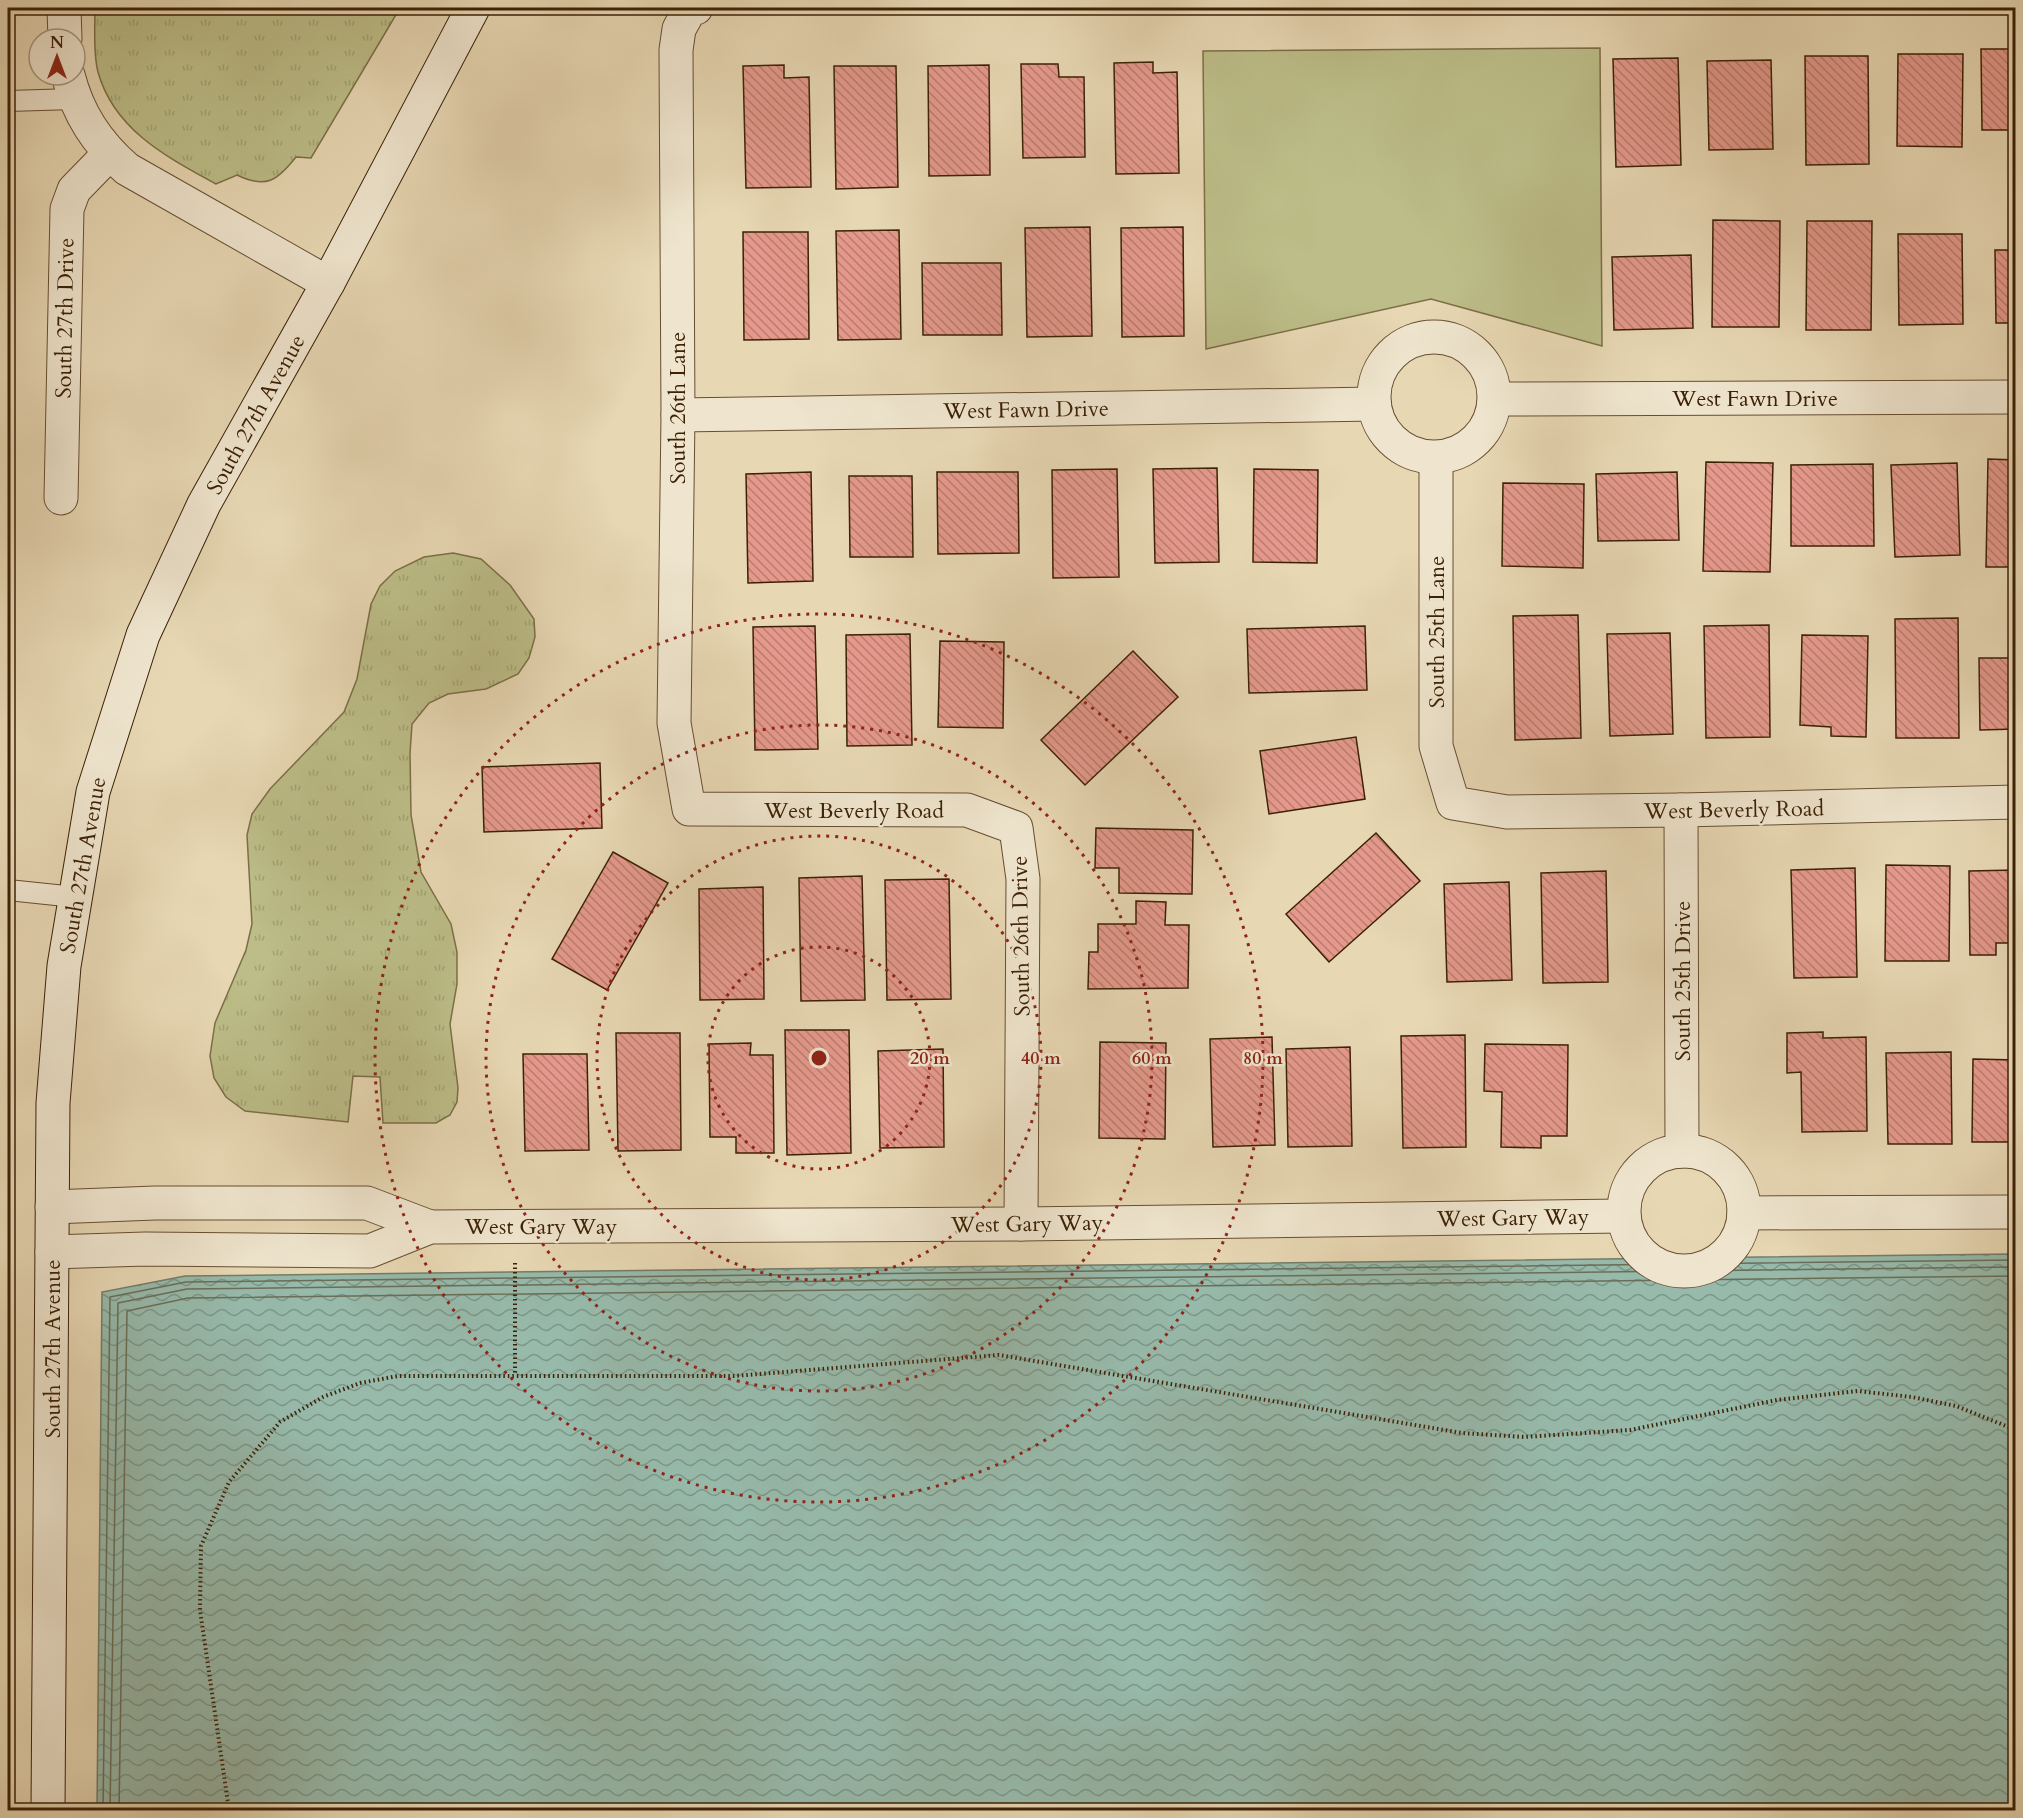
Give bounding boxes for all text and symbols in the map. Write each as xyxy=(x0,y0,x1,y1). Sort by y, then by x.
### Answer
north arrow xyxy=(27,27,87,87)
text: N xyxy=(50,32,64,54)
street label: South 27th Drive xyxy=(49,237,81,399)
street label: South 27th Avenue xyxy=(199,329,312,500)
street label: South 26th Lane xyxy=(663,332,693,484)
street label: West Fawn Drive xyxy=(1671,384,1838,414)
street label: West Fawn Drive xyxy=(942,394,1109,426)
street label: South 25th Lane xyxy=(1422,556,1452,708)
street label: South 27th Avenue xyxy=(53,775,113,956)
street label: West Beverly Road xyxy=(1643,793,1825,827)
street label: West Beverly Road xyxy=(763,796,944,826)
street label: South 26th Drive xyxy=(1005,855,1037,1017)
street label: South 25th Drive xyxy=(1668,901,1698,1061)
text: 20 m xyxy=(910,1046,950,1071)
text: 40 m xyxy=(1021,1046,1061,1071)
text: 60 m xyxy=(1132,1046,1172,1071)
text: 80 m xyxy=(1243,1046,1283,1071)
centre of rings xyxy=(809,1048,829,1068)
street label: West Gary Way xyxy=(1436,1202,1590,1234)
street label: West Gary Way xyxy=(950,1208,1104,1240)
street label: West Gary Way xyxy=(464,1212,618,1242)
street label: South 27th Avenue xyxy=(38,1260,68,1438)

